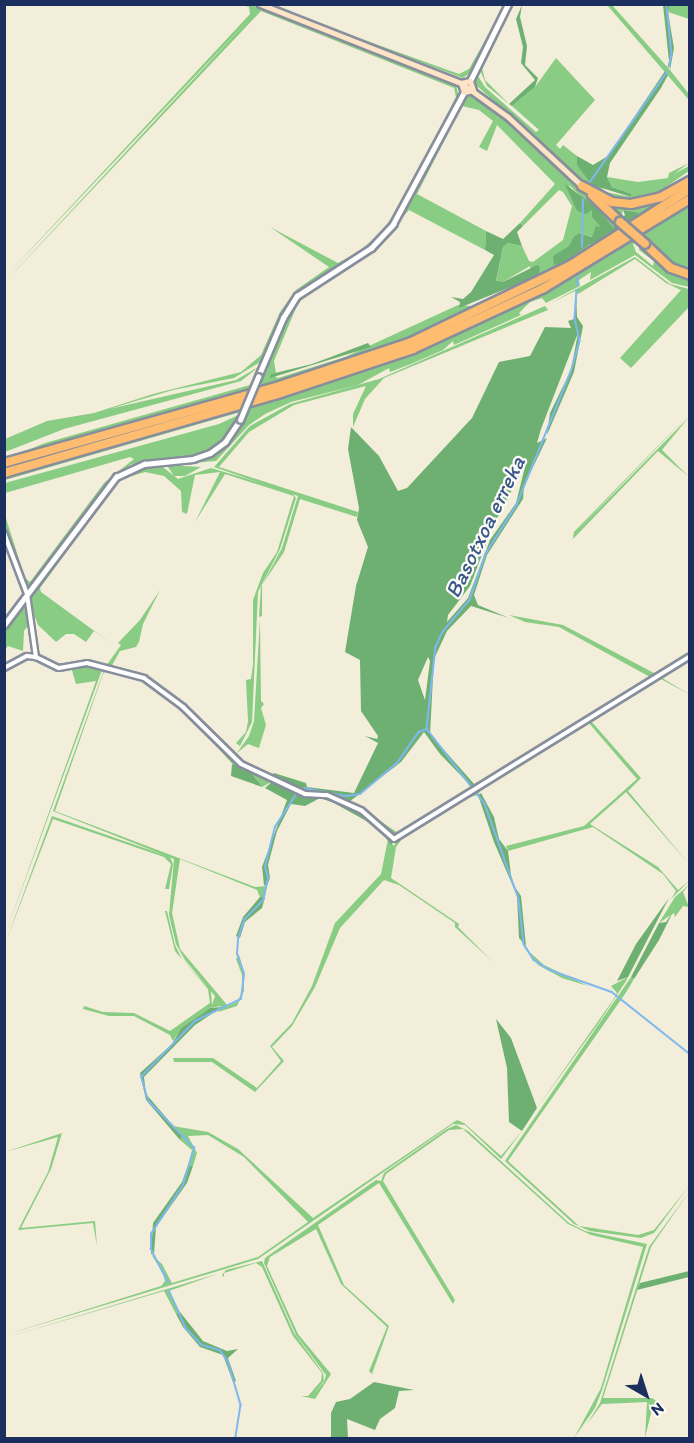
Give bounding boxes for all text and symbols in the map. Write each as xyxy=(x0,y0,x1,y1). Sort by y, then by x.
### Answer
water label: Basotxoa erreka xyxy=(439,452,531,602)
north arrow xyxy=(616,1365,676,1425)
text: N xyxy=(647,1399,668,1420)

